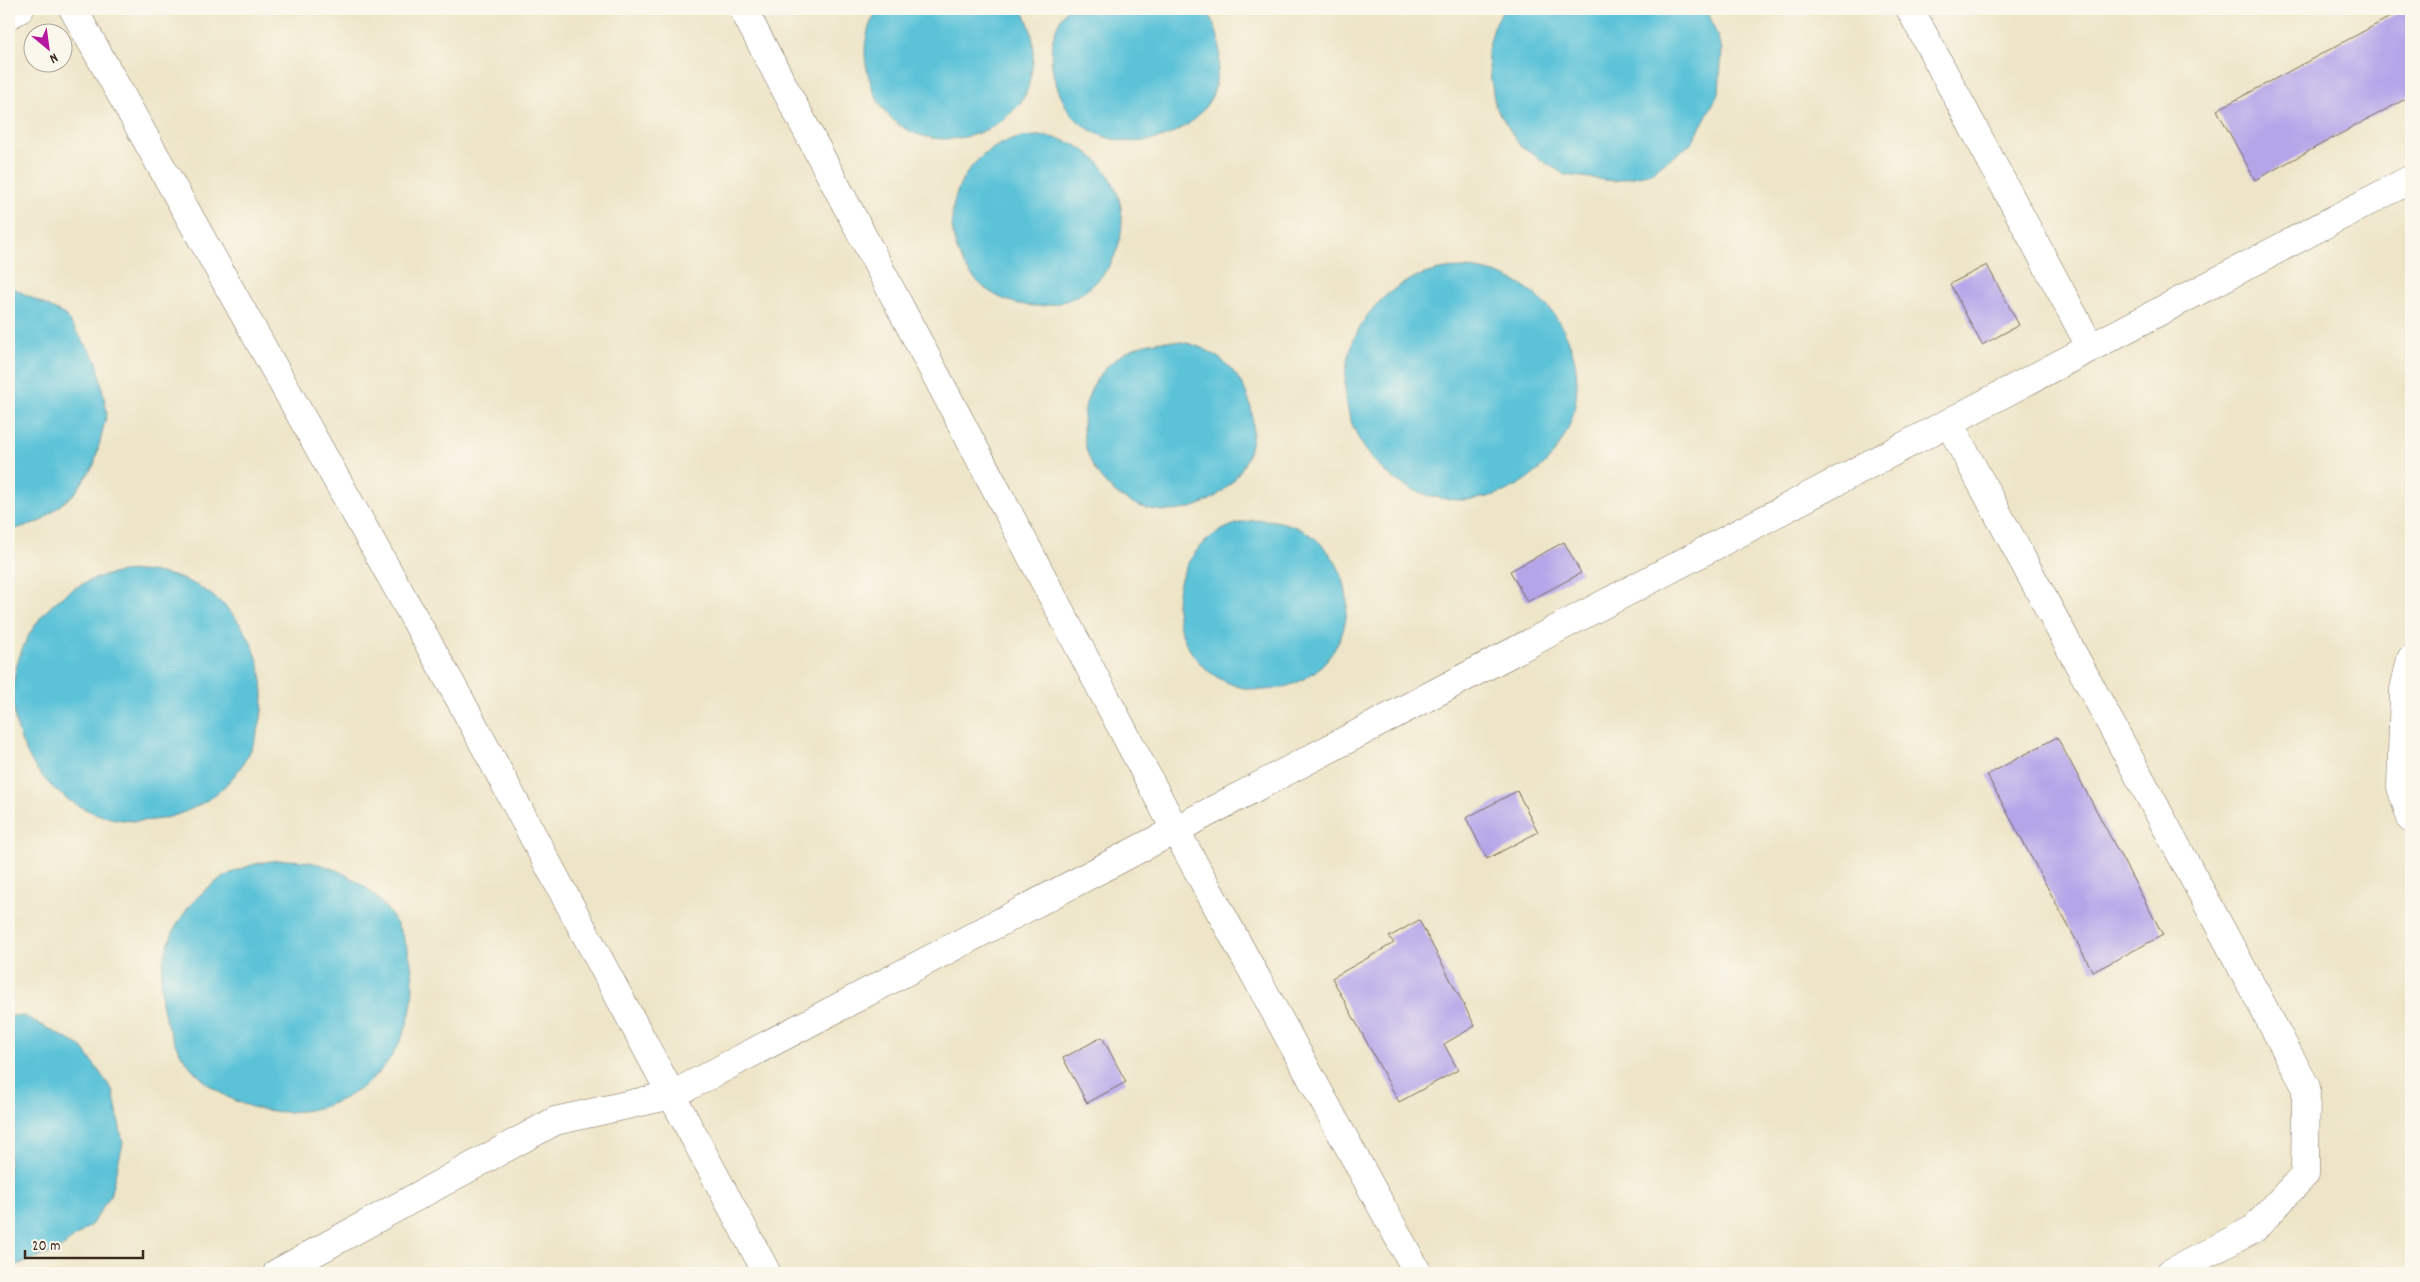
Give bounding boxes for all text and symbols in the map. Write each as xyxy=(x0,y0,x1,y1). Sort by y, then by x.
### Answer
north arrow xyxy=(22,22,72,72)
text: N xyxy=(45,47,61,68)
scale bar xyxy=(25,1227,142,1259)
text: 20 m xyxy=(32,1236,60,1258)

